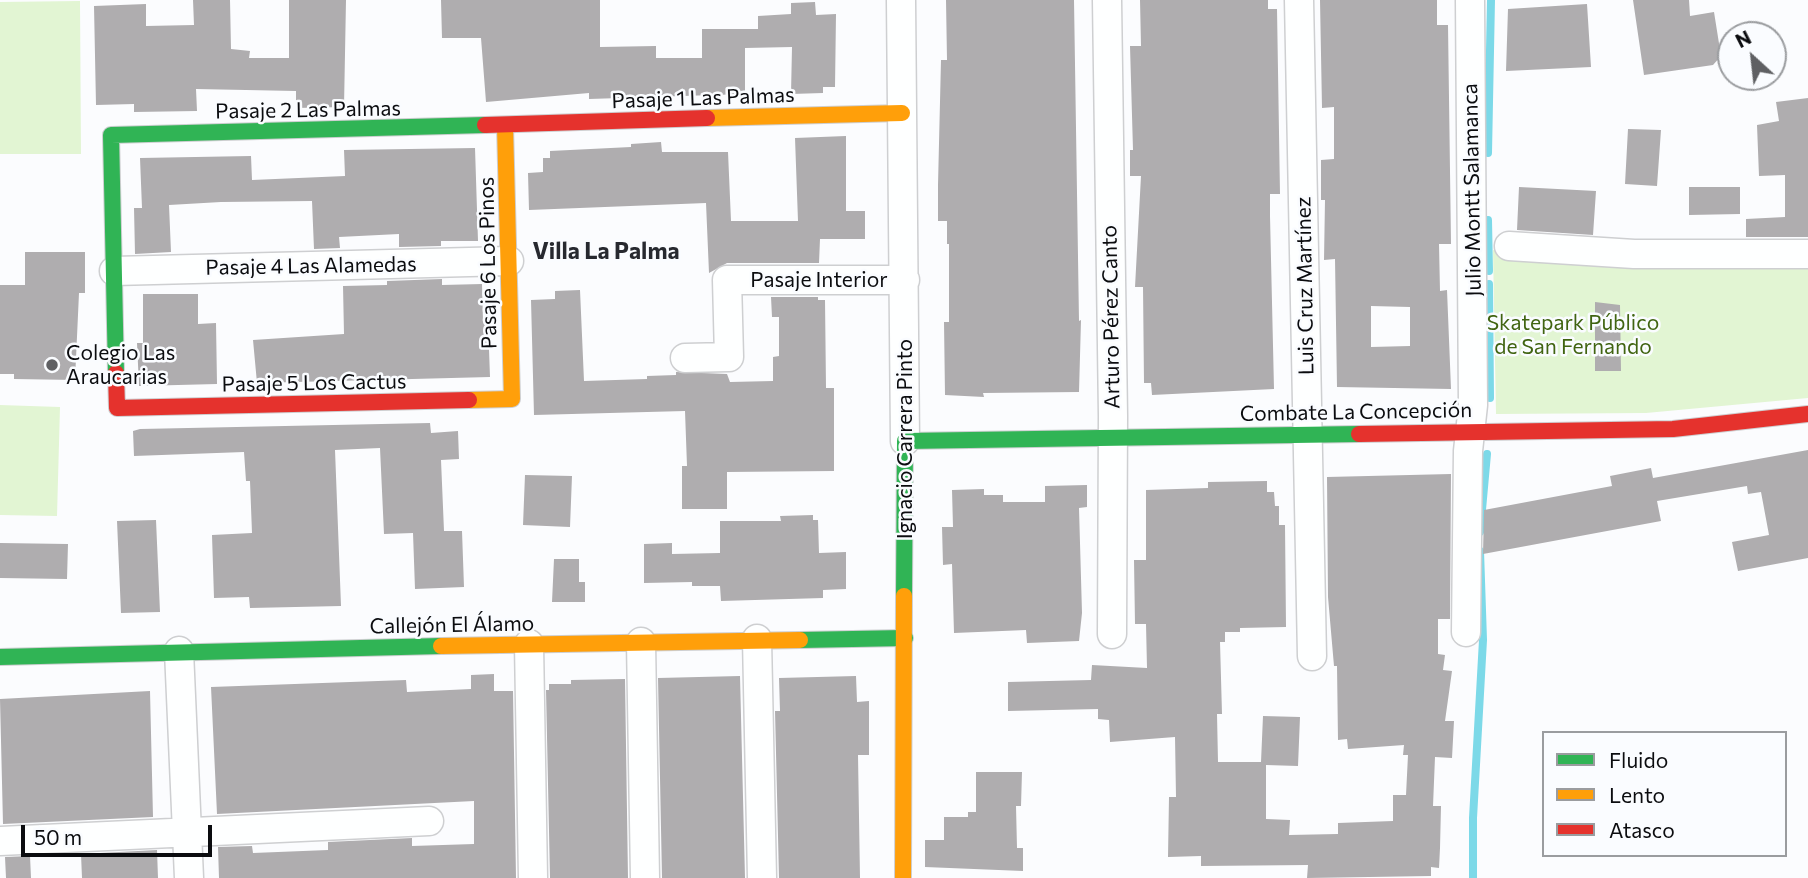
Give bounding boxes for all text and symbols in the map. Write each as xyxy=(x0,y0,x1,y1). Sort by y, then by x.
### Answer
north arrow xyxy=(1717,21,1787,91)
text: N xyxy=(1732,25,1755,52)
street label: Pasaje 1 Las Palmas xyxy=(611,82,795,114)
street label: Julio Montt Salamanca xyxy=(1458,83,1486,297)
street label: Pasaje 2 Las Palmas xyxy=(215,96,401,124)
street label: Pasaje 6 Los Pinos xyxy=(474,177,502,349)
street label: Luis Cruz Martínez xyxy=(1291,197,1319,375)
street label: Arturo Pérez Canto xyxy=(1097,225,1125,409)
district label: Villa La Palma xyxy=(532,237,680,265)
street label: Pasaje 4 Las Alamedas xyxy=(205,252,417,280)
street label: Pasaje Interior xyxy=(750,267,888,293)
park label: Skatepark Público de San Fernando xyxy=(1487,310,1659,360)
street label: Ignacio Carrera Pinto xyxy=(892,339,918,539)
place label: Colegio Las Araucarias xyxy=(66,340,175,390)
marker: Colegio Las Araucarias xyxy=(44,357,60,373)
street label: Pasaje 5 Los Cactus xyxy=(221,369,407,397)
street label: Combate La Concepción xyxy=(1240,397,1472,427)
street label: Callejón El Álamo xyxy=(370,611,534,639)
legend xyxy=(1542,731,1787,857)
text: Fluido xyxy=(1609,747,1668,772)
text: Lento xyxy=(1609,782,1665,807)
scale bar xyxy=(24,812,215,856)
text: Atasco xyxy=(1609,817,1675,842)
text: 50 m xyxy=(34,824,82,849)

